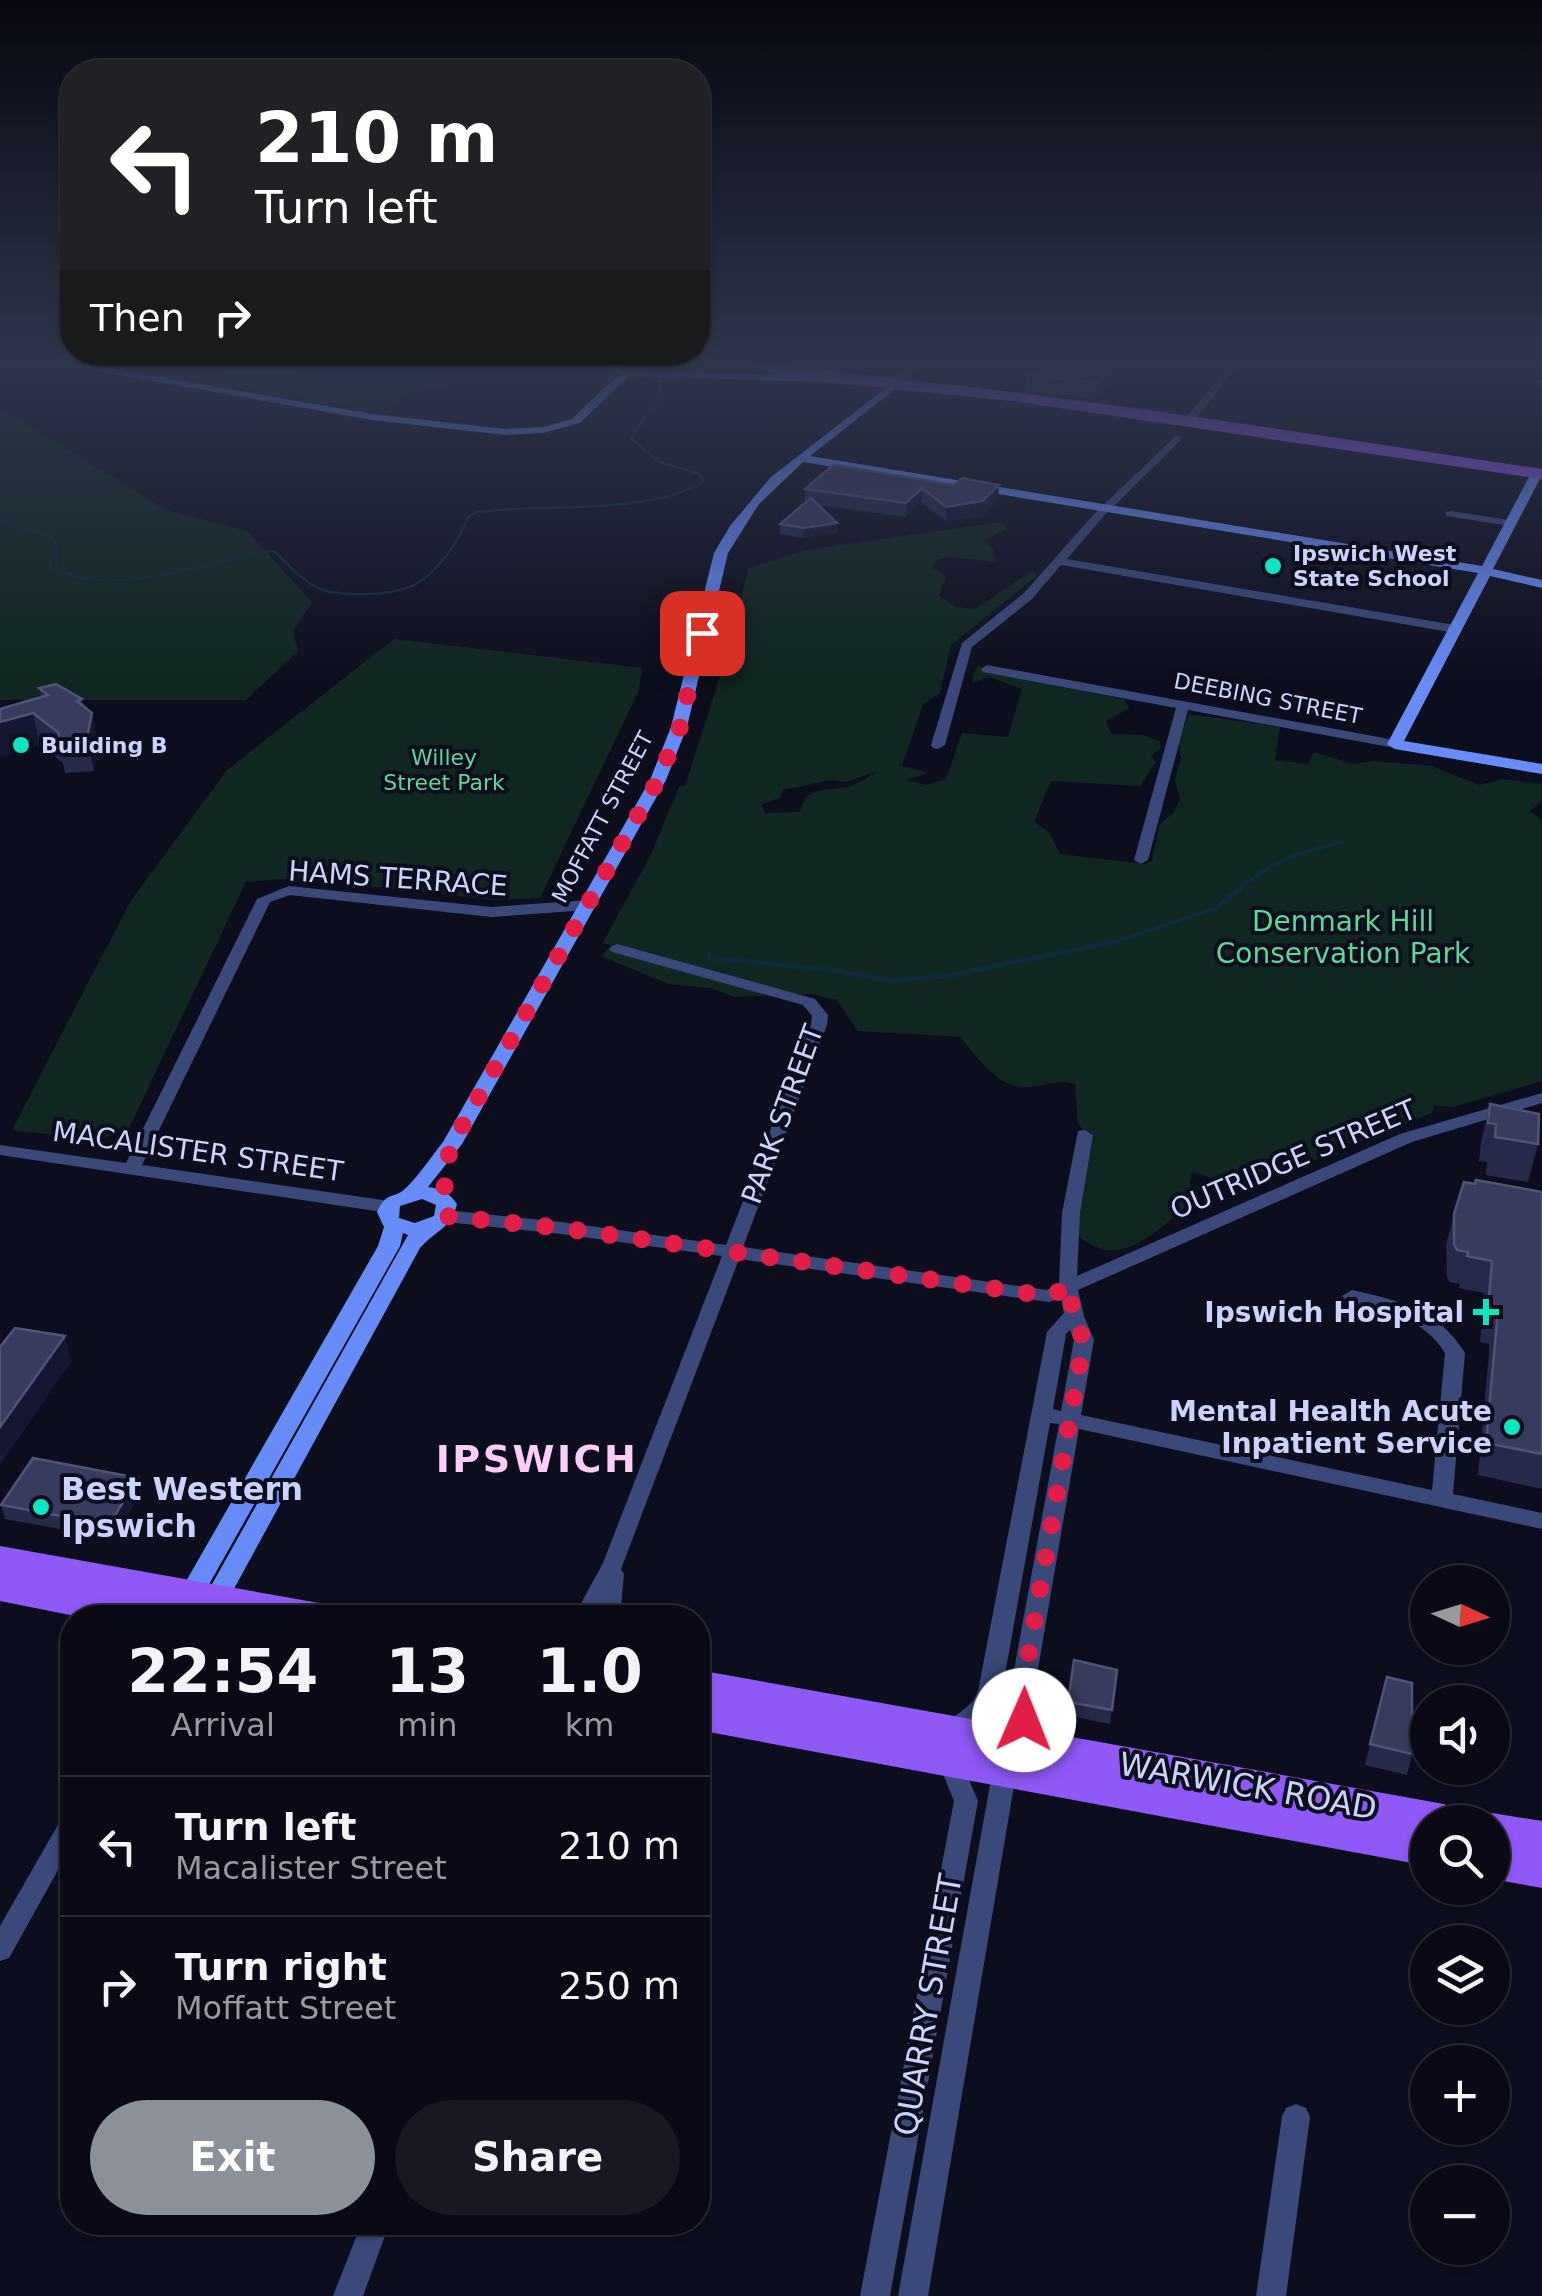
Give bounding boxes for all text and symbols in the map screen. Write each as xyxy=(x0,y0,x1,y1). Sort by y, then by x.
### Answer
text: 210 m xyxy=(255,97,498,179)
icon: left xyxy=(90,100,220,230)
text: Turn left xyxy=(255,181,438,234)
icon: right xyxy=(205,290,260,345)
text: Then xyxy=(90,296,185,340)
place label: Ipswich West State School xyxy=(1293,541,1457,591)
marker: Ipswich West State School xyxy=(1262,555,1284,577)
pin xyxy=(660,591,745,676)
icon: arrive xyxy=(675,606,730,661)
street label: DEEBING STREET xyxy=(1172,668,1364,729)
street label: MOFFATT STREET xyxy=(547,727,658,907)
place label: Building B xyxy=(41,733,168,758)
marker: Building B xyxy=(10,734,32,756)
park label: Willey Street Park xyxy=(383,745,505,795)
street label: HAMS TERRACE xyxy=(287,854,509,903)
park label: Denmark Hill Conservation Park xyxy=(1216,905,1471,970)
street label: PARK STREET xyxy=(735,1019,830,1208)
street label: OUTRIDGE STREET xyxy=(1165,1092,1422,1226)
street label: MACALISTER STREET xyxy=(50,1115,346,1188)
place label: Ipswich Hospital xyxy=(1204,1296,1464,1329)
marker: Ipswich Hospital xyxy=(1473,1299,1499,1325)
place label: Mental Health Acute Inpatient Service xyxy=(1169,1395,1492,1460)
marker: Mental Health Acute Inpatient Service xyxy=(1501,1416,1523,1438)
district label: IPSWICH xyxy=(436,1437,638,1481)
place label: Best Western Ipswich xyxy=(61,1470,303,1545)
marker: Best Western Ipswich xyxy=(30,1496,52,1518)
north arrow xyxy=(1410,1565,1510,1665)
map controls xyxy=(1410,1565,1510,2265)
text: 22:54 xyxy=(127,1636,318,1706)
text: 13 xyxy=(386,1636,469,1706)
text: 1.0 xyxy=(536,1636,643,1706)
position arrow xyxy=(972,1668,1076,1772)
button: sound xyxy=(1410,1685,1510,1785)
text: Arrival xyxy=(171,1706,275,1744)
text: min xyxy=(397,1706,458,1744)
text: km xyxy=(565,1706,614,1744)
street label: WARWICK ROAD xyxy=(1116,1745,1380,1827)
text: Turn left xyxy=(175,1805,356,1849)
button: search xyxy=(1410,1805,1510,1905)
icon: left xyxy=(90,1819,145,1874)
text: 210 m xyxy=(558,1824,680,1868)
text: Macalister Street xyxy=(175,1849,447,1887)
street label: QUARRY STREET xyxy=(886,1871,970,2139)
button: layers xyxy=(1410,1925,1510,2025)
text: Turn right xyxy=(175,1945,387,1989)
icon: right xyxy=(90,1959,145,2014)
text: 250 m xyxy=(558,1964,680,2008)
text: Moffatt Street xyxy=(175,1989,396,2027)
button: + xyxy=(1410,2045,1510,2145)
button: Exit xyxy=(90,2100,375,2215)
button: Share xyxy=(395,2100,680,2215)
button: − xyxy=(1410,2165,1510,2265)

